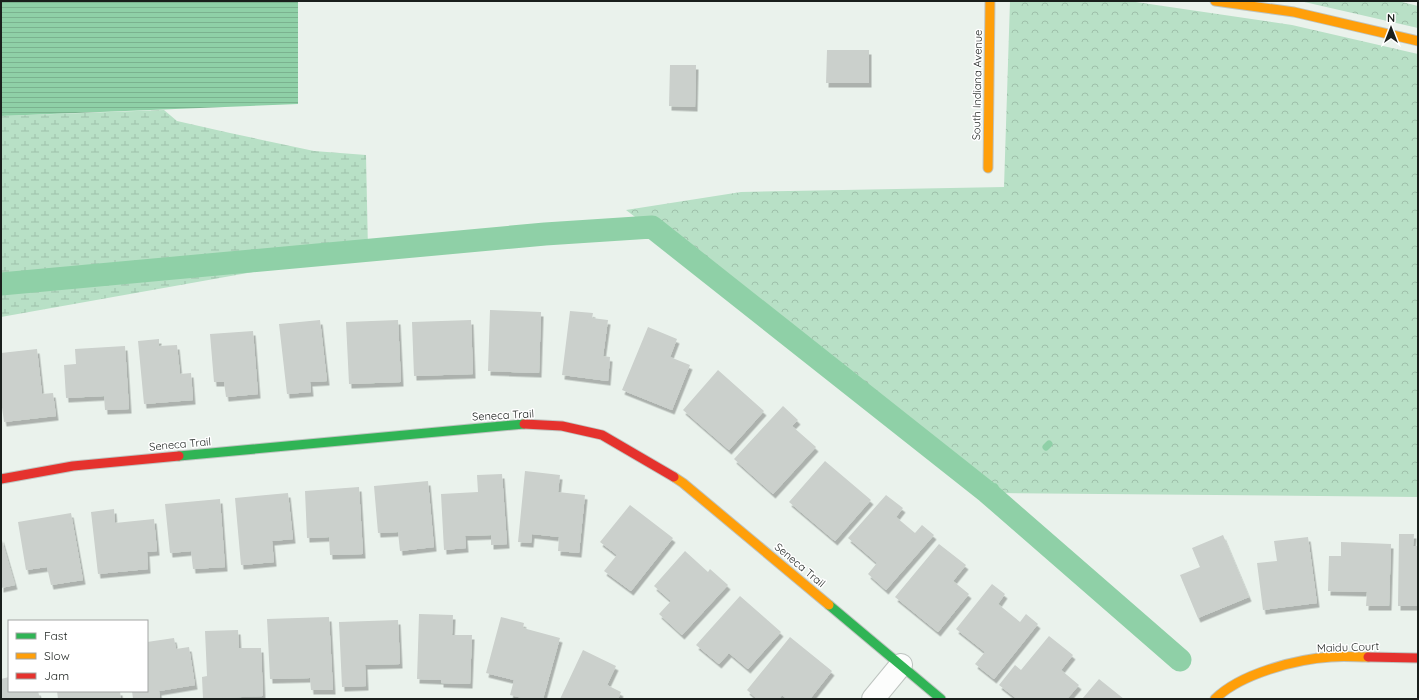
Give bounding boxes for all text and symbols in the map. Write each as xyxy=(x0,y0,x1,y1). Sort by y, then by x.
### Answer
north arrow xyxy=(1371,8,1411,48)
text: N xyxy=(1387,11,1395,25)
street label: South Indiana Avenue xyxy=(969,30,985,140)
street label: Seneca Trail xyxy=(472,406,534,424)
street label: Seneca Trail xyxy=(149,434,211,454)
street label: Seneca Trail xyxy=(772,540,828,590)
legend xyxy=(8,620,148,692)
text: Fast xyxy=(44,628,68,643)
street label: Maidu Court xyxy=(1317,639,1380,655)
text: Slow xyxy=(44,648,70,663)
text: Jam xyxy=(44,668,69,683)

